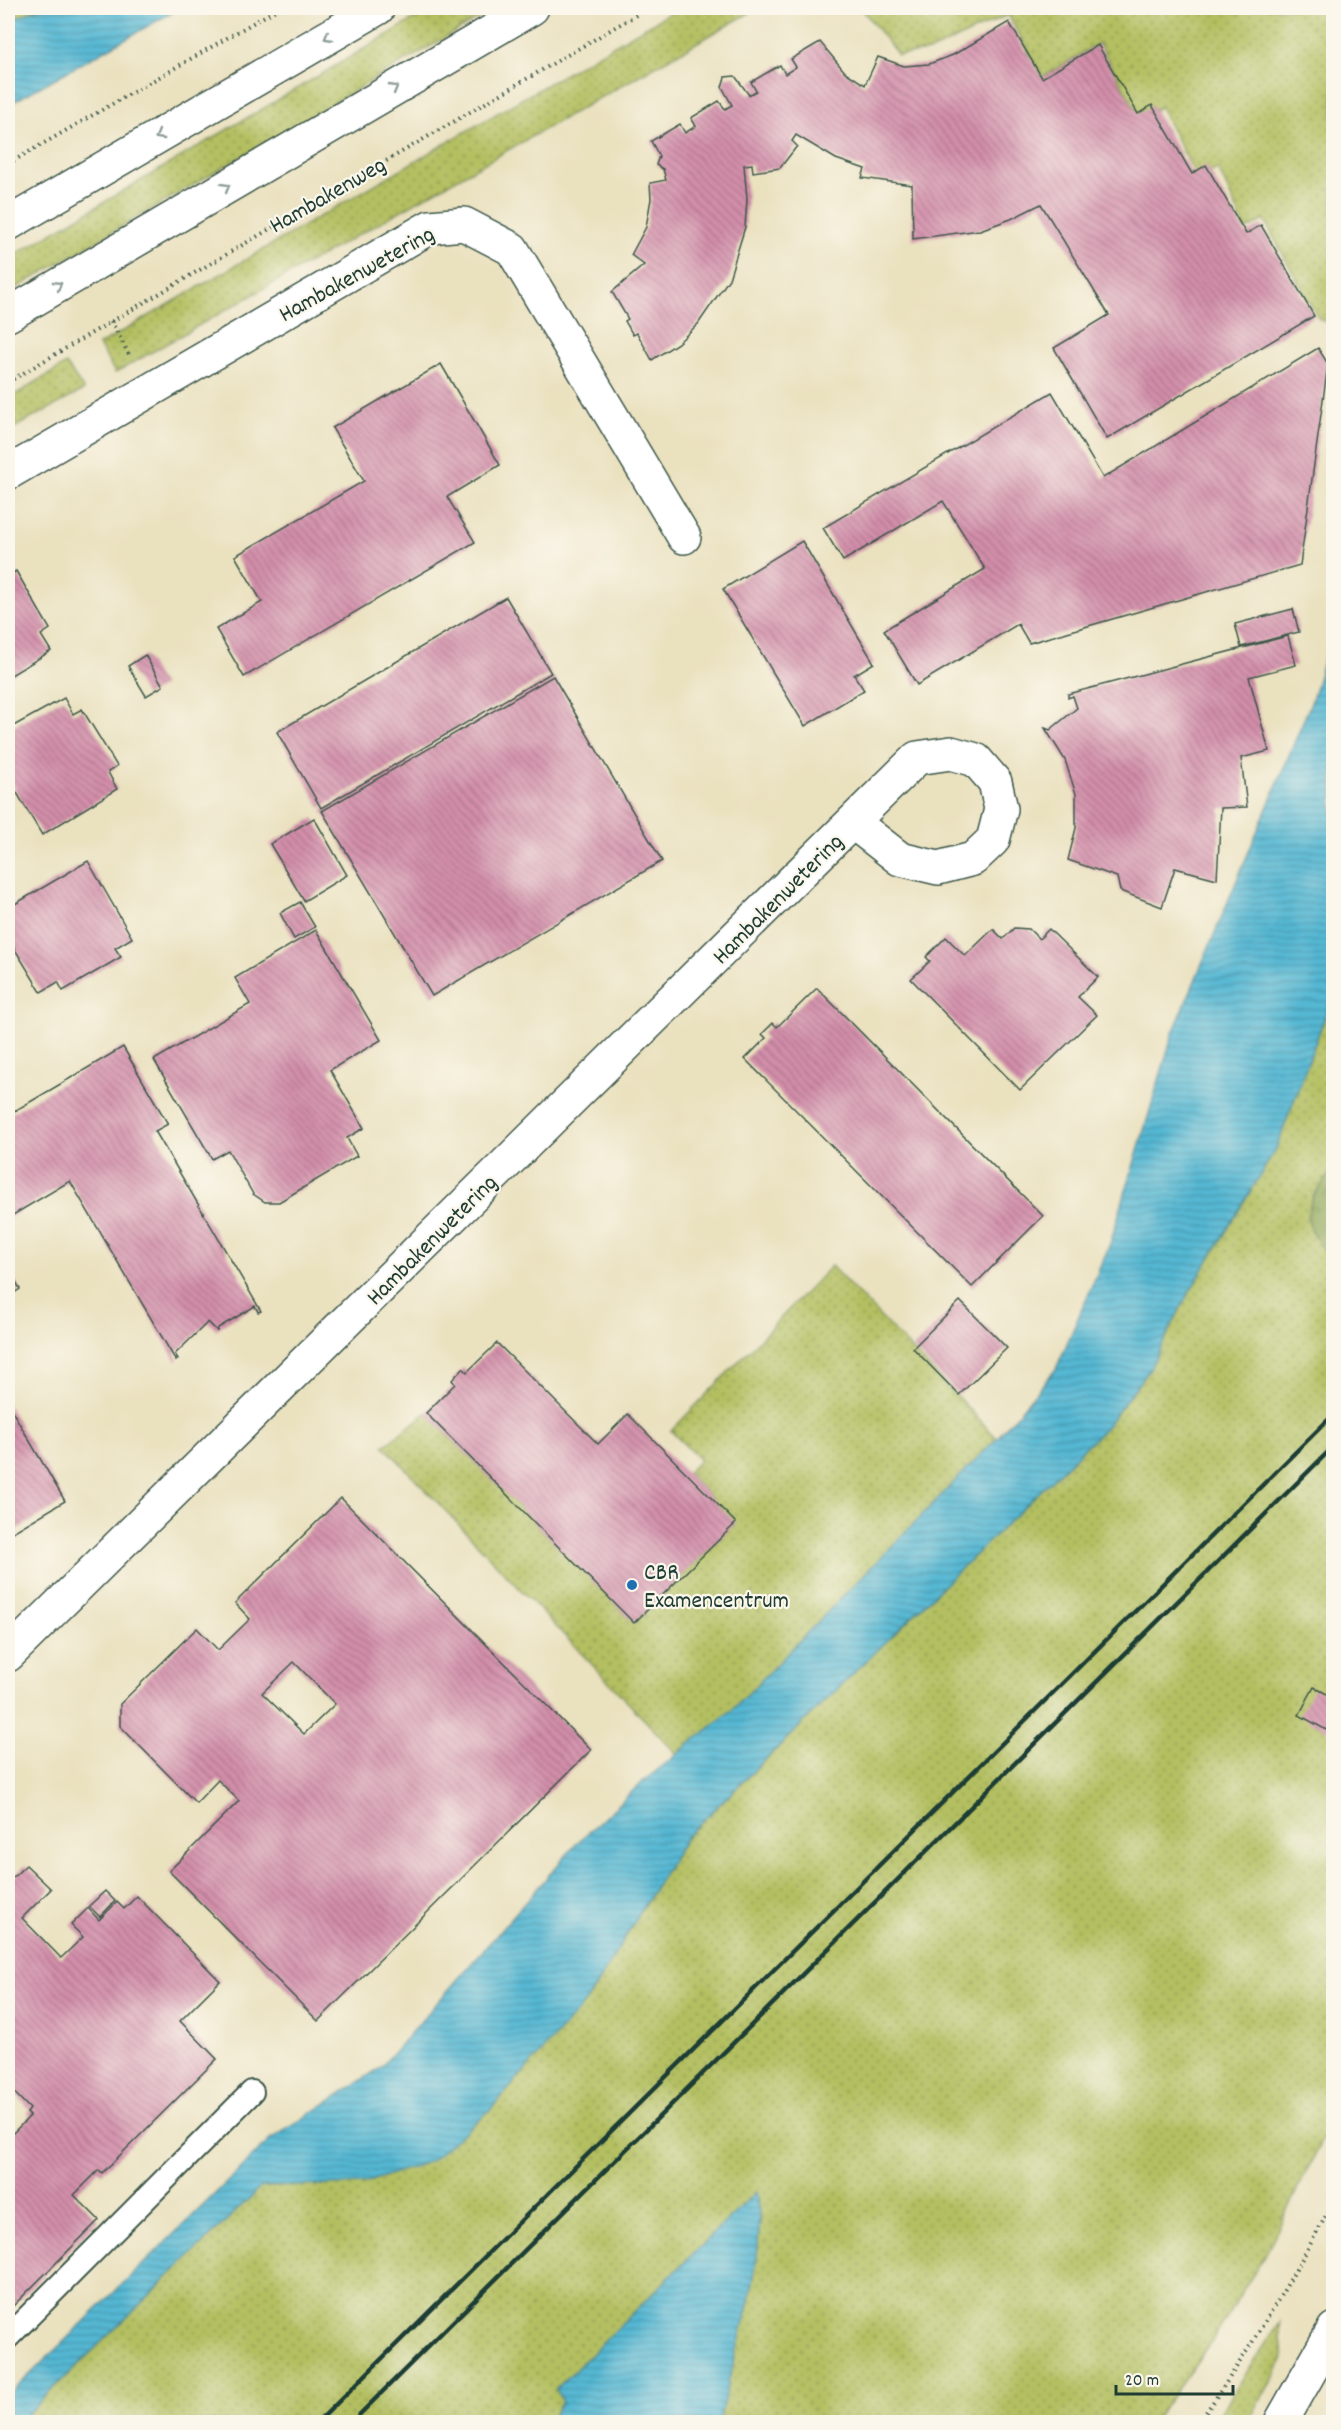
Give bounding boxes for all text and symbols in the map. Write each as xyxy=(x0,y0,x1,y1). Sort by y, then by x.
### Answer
one-way arrow xyxy=(324,30,334,41)
one-way arrow xyxy=(388,84,399,96)
one-way arrow xyxy=(155,128,166,140)
street label: Hambakenweg xyxy=(264,149,393,244)
one-way arrow xyxy=(220,183,230,194)
street label: Hambakenwetering xyxy=(273,219,442,333)
one-way arrow xyxy=(52,281,62,293)
street label: Hambakenwetering xyxy=(706,827,852,973)
street label: Hambakenwetering xyxy=(360,1168,506,1314)
place label: CBR Examencentrum xyxy=(644,1557,789,1619)
marker: CBR Examencentrum xyxy=(625,1578,639,1592)
scale bar xyxy=(1116,2358,1233,2396)
text: 20 m xyxy=(1125,2369,1159,2394)

